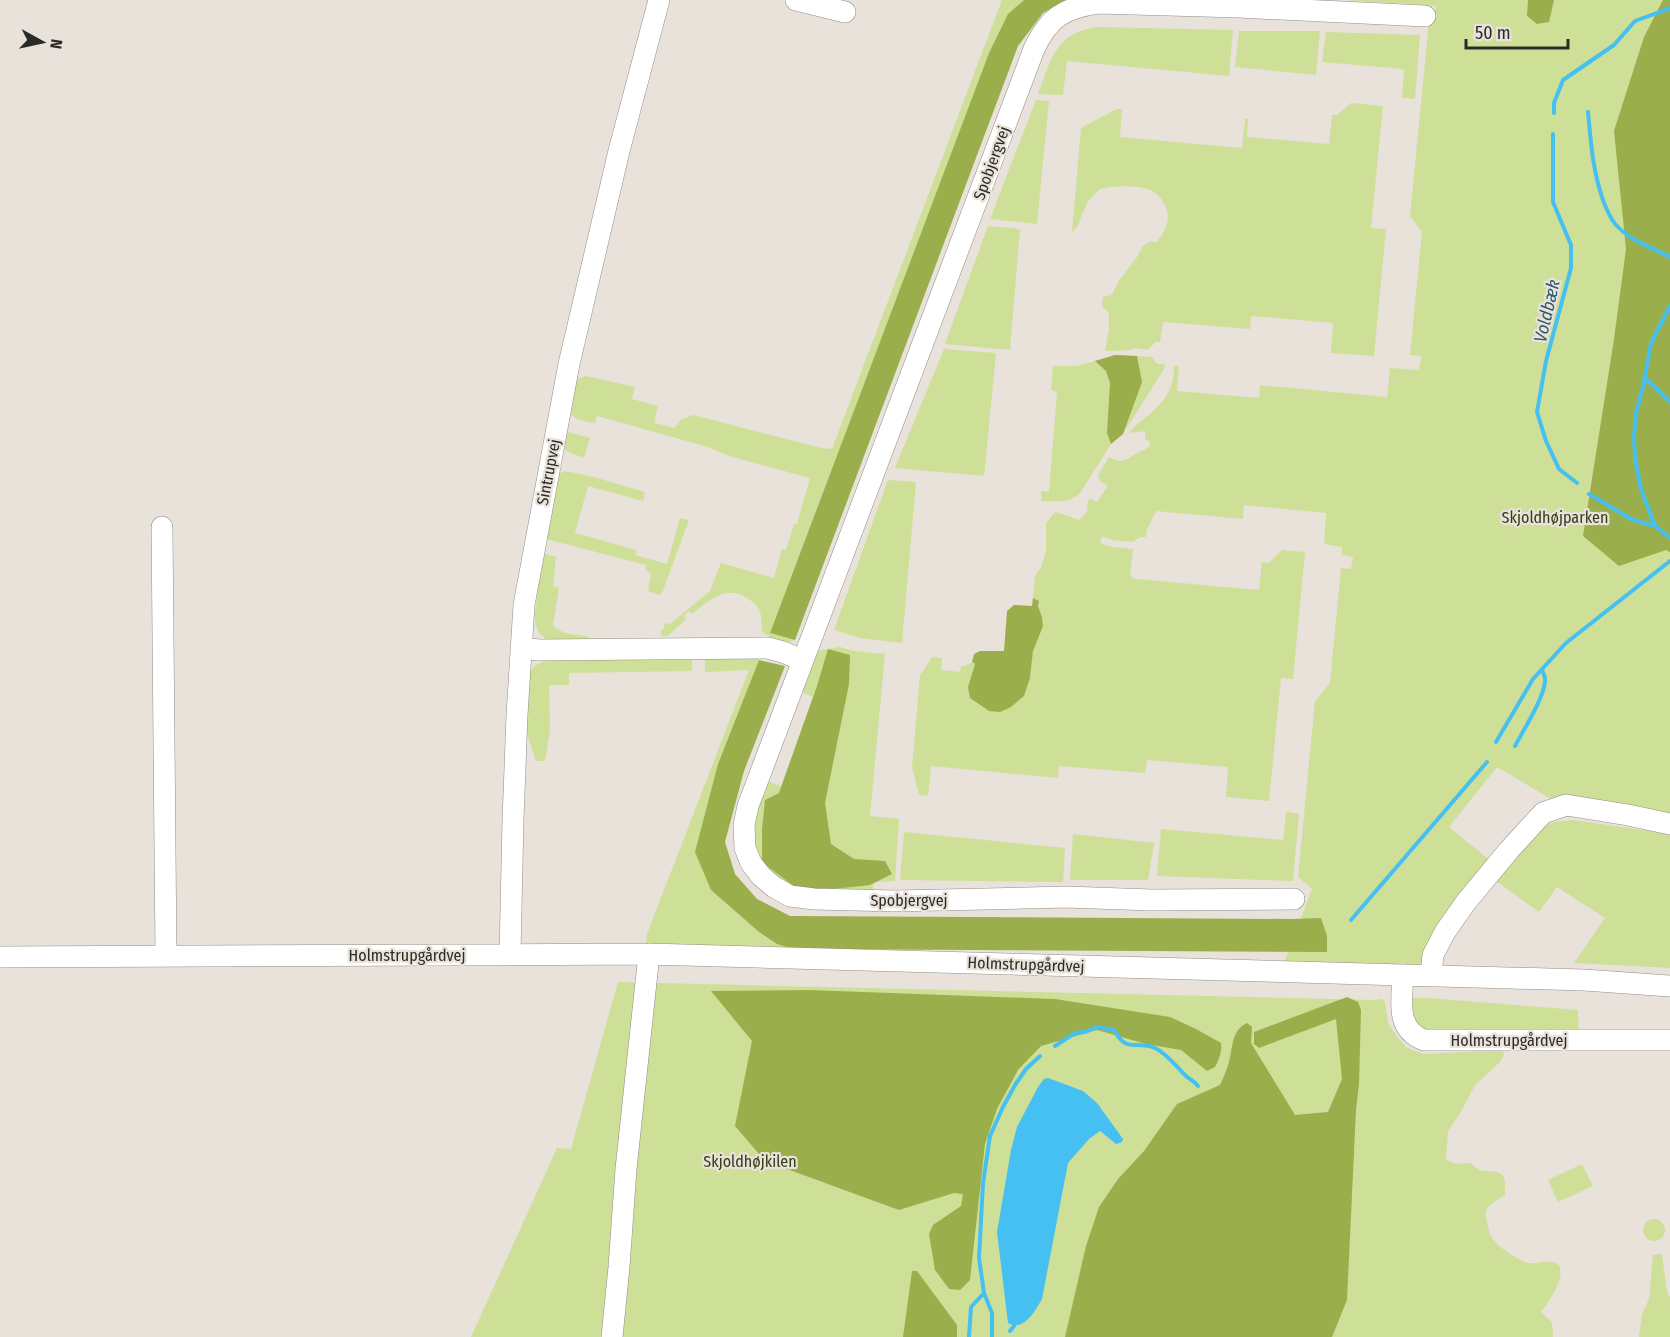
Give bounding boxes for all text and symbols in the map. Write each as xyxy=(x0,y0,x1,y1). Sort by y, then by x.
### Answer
north arrow xyxy=(12,12,72,72)
scale bar xyxy=(1466,12,1568,50)
text: 50 m xyxy=(1475,22,1511,44)
text: N xyxy=(46,38,66,50)
street label: Spobjergvej xyxy=(969,124,1014,203)
water label: Voldbæk xyxy=(1529,277,1565,345)
street label: Sintrupvej xyxy=(533,437,564,507)
park label: Skjoldhøjparken xyxy=(1502,508,1608,527)
street label: Spobjergvej xyxy=(870,891,948,910)
street label: Holmstrupgårdvej xyxy=(349,946,465,965)
street label: Holmstrupgårdvej xyxy=(967,953,1085,976)
street label: Holmstrupgårdvej xyxy=(1451,1031,1567,1050)
park label: Skjoldhøjkilen xyxy=(703,1152,797,1171)

